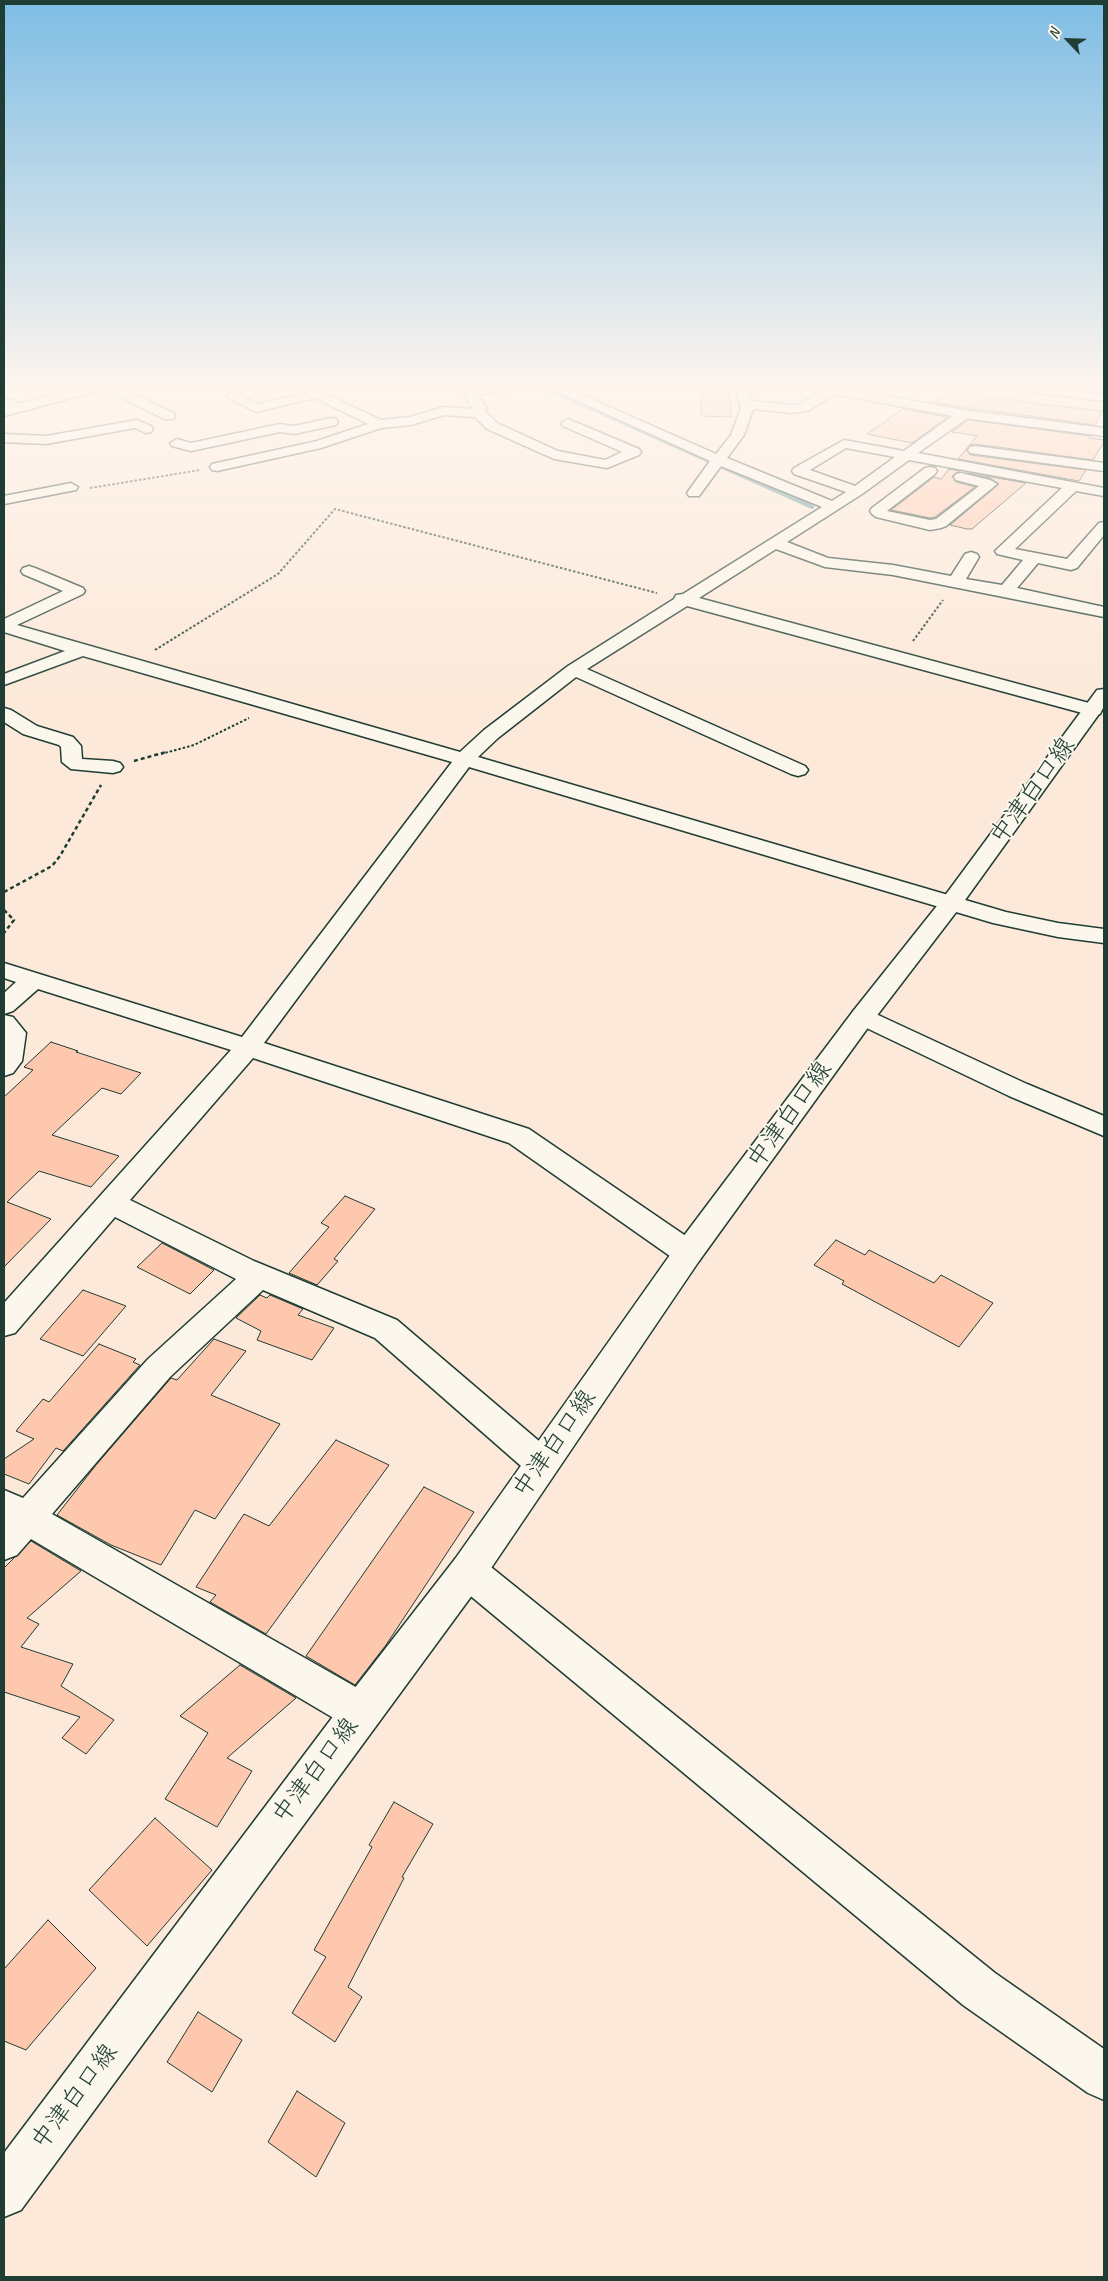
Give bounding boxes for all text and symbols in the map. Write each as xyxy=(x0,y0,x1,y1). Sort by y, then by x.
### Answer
north arrow xyxy=(1043,15,1093,65)
text: N xyxy=(1044,26,1063,41)
street label: 中津白口線 xyxy=(984,732,1082,850)
street label: 中津白口線 xyxy=(741,1056,839,1174)
street label: 中津白口線 xyxy=(507,1384,603,1504)
street label: 中津白口線 xyxy=(266,1712,366,1830)
street label: 中津白口線 xyxy=(25,2038,125,2156)

